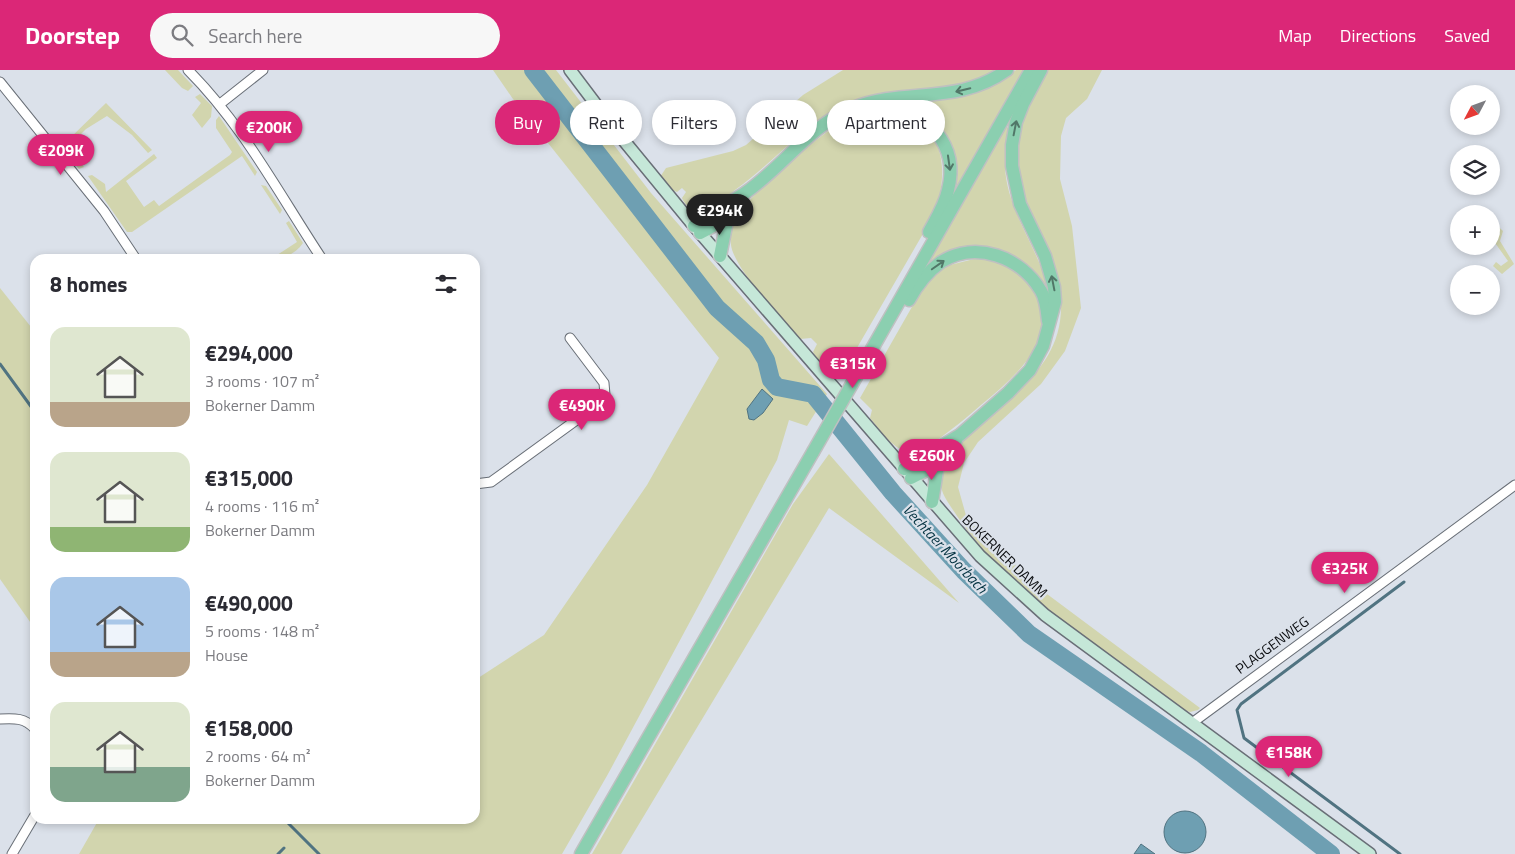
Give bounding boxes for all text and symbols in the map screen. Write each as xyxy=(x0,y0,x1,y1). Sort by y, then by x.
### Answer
search box xyxy=(150,13,500,58)
text: Doorstep xyxy=(25,17,120,53)
icon: search xyxy=(168,21,196,49)
text: Search here xyxy=(208,21,302,50)
text: Map xyxy=(1278,22,1312,49)
text: Directions xyxy=(1340,22,1416,49)
text: Saved xyxy=(1444,22,1490,49)
north arrow xyxy=(1450,85,1500,135)
map controls xyxy=(1450,85,1500,315)
one-way arrow xyxy=(956,86,972,96)
chip: Buy xyxy=(495,100,560,145)
chip: Rent xyxy=(570,100,642,145)
chip: Filters xyxy=(652,100,736,145)
chip: New xyxy=(746,100,817,145)
chip: Apartment xyxy=(827,100,945,145)
pin: €200K xyxy=(234,111,304,153)
text: €200K xyxy=(246,115,292,139)
one-way arrow xyxy=(1011,121,1020,137)
pin: €209K xyxy=(26,134,96,176)
text: €209K xyxy=(38,138,84,162)
button: layers xyxy=(1450,145,1500,195)
one-way arrow xyxy=(944,155,954,171)
pin: €294K xyxy=(685,194,755,236)
text: €294K xyxy=(697,198,743,222)
button: + xyxy=(1450,205,1500,255)
one-way arrow xyxy=(931,260,945,270)
button: − xyxy=(1450,265,1500,315)
text: 8 homes xyxy=(50,268,127,300)
icon: filters xyxy=(432,270,460,298)
one-way arrow xyxy=(1047,275,1057,291)
text: €294,000 xyxy=(205,337,293,369)
pin: €315K xyxy=(818,346,888,389)
icon: home xyxy=(90,347,150,407)
text: €315K xyxy=(830,351,876,375)
text: 3 rooms · 107 m² xyxy=(205,369,319,393)
pin: €490K xyxy=(547,388,617,431)
text: Bokerner Damm xyxy=(205,393,315,417)
text: €490K xyxy=(559,393,605,417)
pin: €260K xyxy=(897,438,967,481)
text: €260K xyxy=(909,443,955,467)
text: €315,000 xyxy=(205,462,293,494)
icon: home xyxy=(90,472,150,532)
text: 4 rooms · 116 m² xyxy=(205,494,319,518)
water label: Vechtaer Moorbach xyxy=(898,499,993,599)
street label: BOKERNER DAMM xyxy=(958,509,1053,602)
text: Bokerner Damm xyxy=(205,518,315,542)
pin: €325K xyxy=(1310,552,1380,594)
text: €325K xyxy=(1322,556,1368,580)
text: €490,000 xyxy=(205,587,293,619)
icon: home xyxy=(90,597,150,657)
street label: PLAGGENWEG xyxy=(1231,611,1313,678)
text: 5 rooms · 148 m² xyxy=(205,619,319,643)
text: House xyxy=(205,643,248,667)
text: €158,000 xyxy=(205,712,293,744)
icon: home xyxy=(90,722,150,782)
pin: €158K xyxy=(1254,736,1324,778)
text: €158K xyxy=(1266,740,1312,764)
text: 2 rooms · 64 m² xyxy=(205,744,310,768)
text: Bokerner Damm xyxy=(205,768,315,792)

